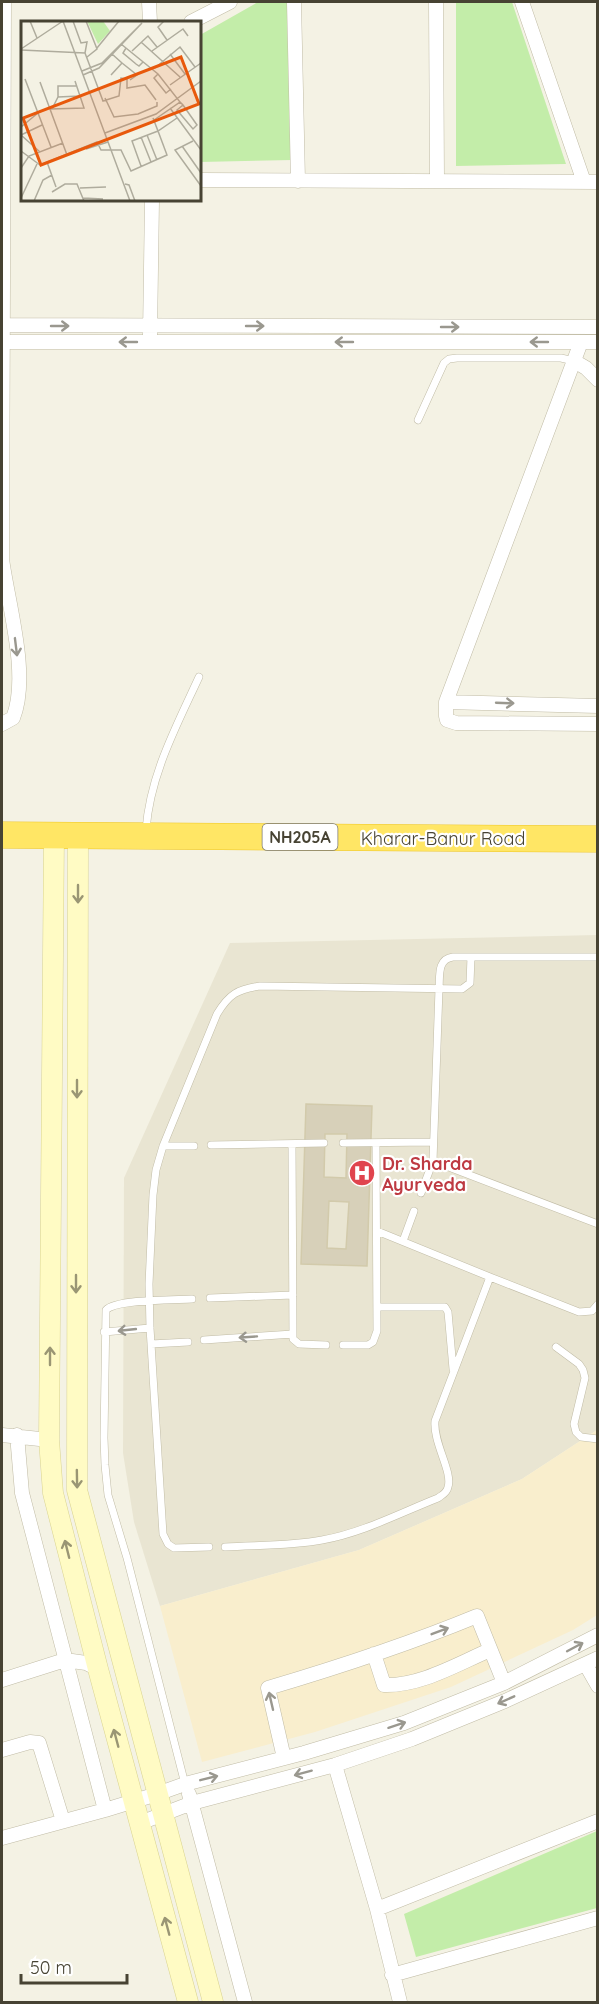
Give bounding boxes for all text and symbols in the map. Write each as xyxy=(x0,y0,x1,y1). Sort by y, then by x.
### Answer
inset map xyxy=(21,21,201,201)
one-way arrow xyxy=(49,320,69,332)
one-way arrow xyxy=(244,320,264,332)
one-way arrow xyxy=(439,321,459,333)
one-way arrow xyxy=(119,336,139,348)
one-way arrow xyxy=(335,336,355,348)
one-way arrow xyxy=(530,336,550,348)
one-way arrow xyxy=(11,636,22,656)
one-way arrow xyxy=(494,698,514,709)
road number: NH205A xyxy=(262,824,338,850)
street label: Kharar-Banur Road xyxy=(361,827,525,850)
one-way arrow xyxy=(72,883,84,903)
one-way arrow xyxy=(71,1078,83,1098)
place label: Dr. Sharda Ayurveda xyxy=(382,1152,473,1196)
hospital icon: Dr. Sharda Ayurveda xyxy=(347,1158,377,1188)
one-way arrow xyxy=(70,1273,82,1293)
one-way arrow xyxy=(118,1325,138,1336)
one-way arrow xyxy=(239,1332,259,1343)
one-way arrow xyxy=(44,1346,56,1366)
one-way arrow xyxy=(71,1468,83,1488)
one-way arrow xyxy=(61,1540,73,1559)
one-way arrow xyxy=(430,1625,449,1636)
one-way arrow xyxy=(566,1641,584,1652)
one-way arrow xyxy=(265,1692,277,1711)
one-way arrow xyxy=(498,1695,516,1707)
one-way arrow xyxy=(387,1719,406,1730)
one-way arrow xyxy=(110,1729,121,1748)
one-way arrow xyxy=(294,1768,313,1779)
one-way arrow xyxy=(199,1771,218,1783)
one-way arrow xyxy=(161,1917,173,1936)
scale bar xyxy=(21,1947,128,1985)
text: 50 m xyxy=(30,1956,72,1979)

